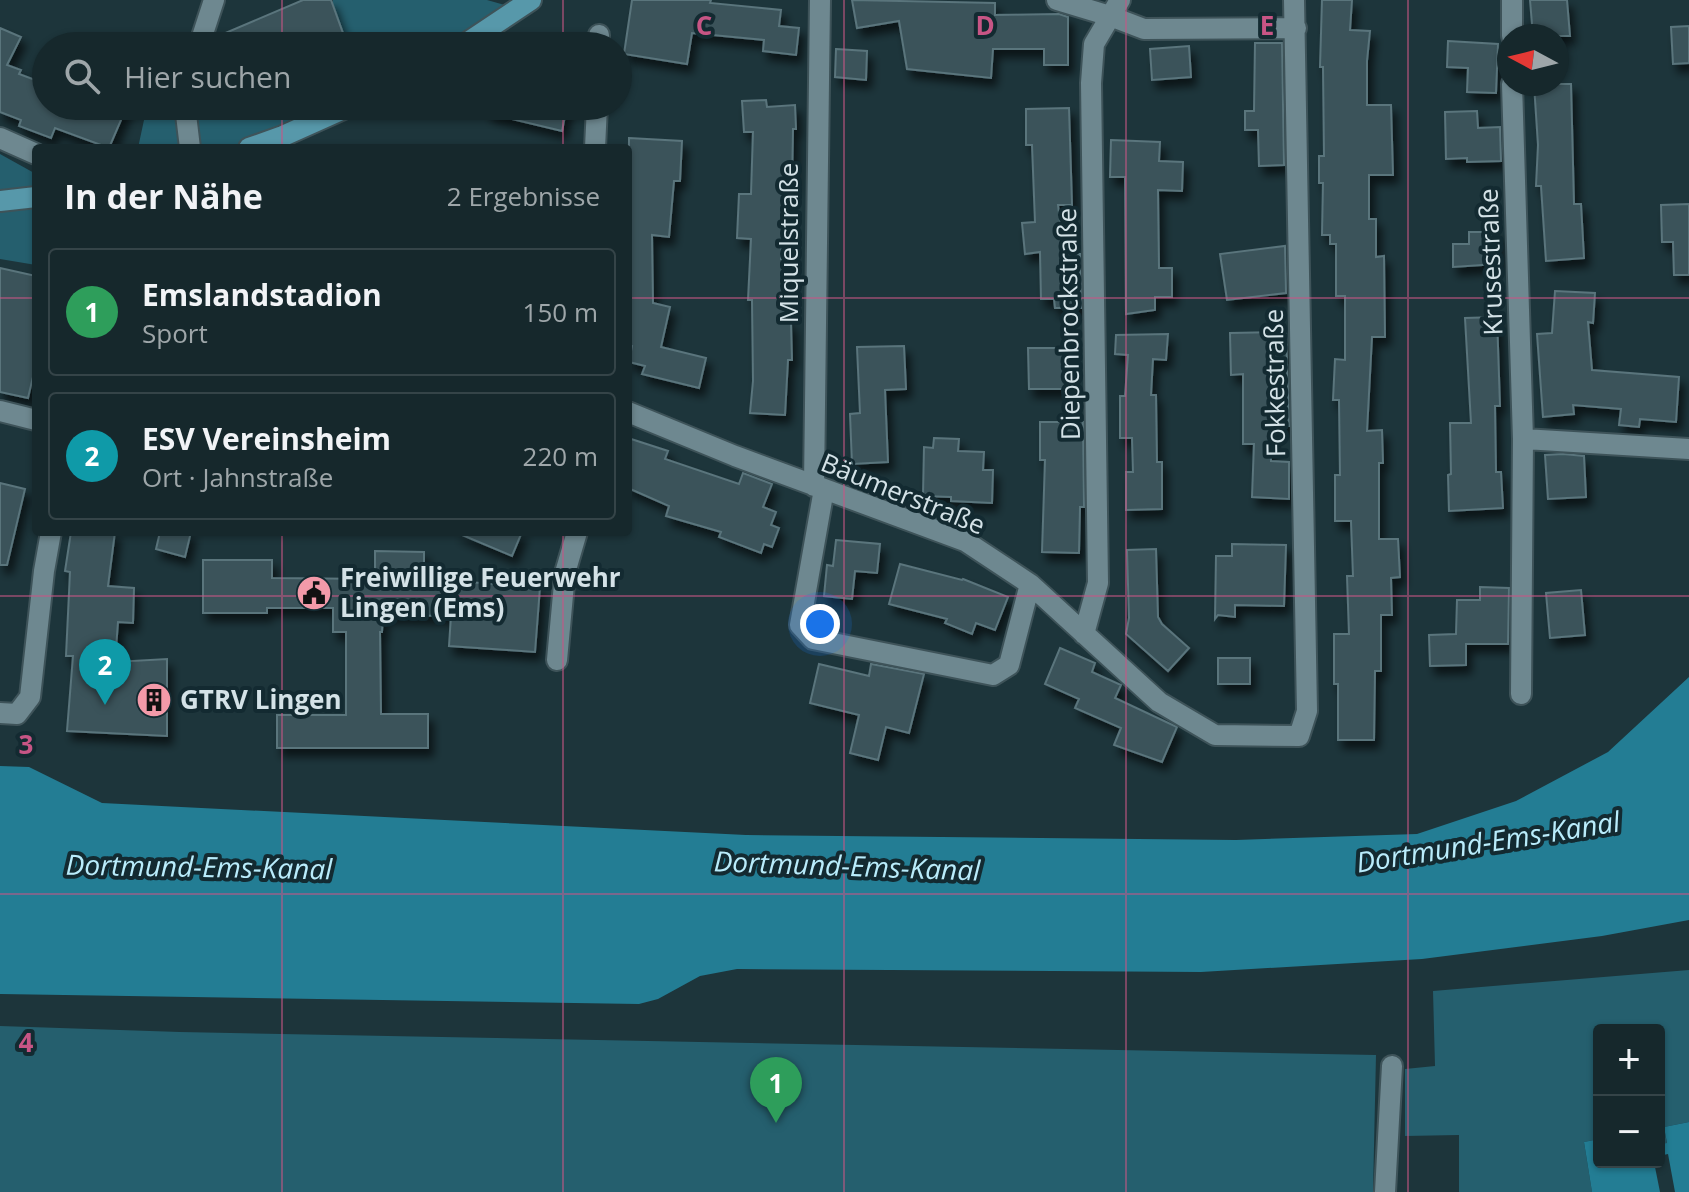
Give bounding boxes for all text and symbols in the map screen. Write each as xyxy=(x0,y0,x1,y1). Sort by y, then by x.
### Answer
text: C xyxy=(696,7,712,43)
text: D xyxy=(975,7,995,43)
text: E xyxy=(1260,7,1274,43)
north arrow xyxy=(1497,24,1569,96)
search box xyxy=(32,32,632,120)
icon: search xyxy=(60,54,104,98)
text: Hier suchen xyxy=(124,56,291,97)
street label: Miquelstraße xyxy=(770,163,806,323)
text: In der Nähe xyxy=(64,173,263,219)
text: 2 Ergebnisse xyxy=(447,178,600,214)
street label: Krusestraße xyxy=(1469,188,1511,336)
street label: Diepenbrockstraße xyxy=(1048,208,1088,440)
text: Emslandstadion xyxy=(142,274,382,315)
text: 1 xyxy=(85,294,99,330)
text: 150 m xyxy=(523,294,598,330)
street label: Fokkestraße xyxy=(1255,308,1293,458)
text: Sport xyxy=(142,315,208,351)
text: ESV Vereinsheim xyxy=(142,418,391,459)
text: 2 xyxy=(85,438,99,474)
text: 220 m xyxy=(523,438,598,474)
street label: Bäumerstraße xyxy=(816,444,991,542)
text: Ort · Jahnstraße xyxy=(142,459,333,495)
place label: Freiwillige Feuerwehr Lingen (Ems) xyxy=(340,559,621,625)
public building icon: Freiwillige Feuerwehr Lingen (Ems) xyxy=(295,574,333,612)
your location xyxy=(800,604,840,644)
pin: 2 xyxy=(79,639,131,705)
building icon: GTRV Lingen xyxy=(135,681,173,719)
place label: GTRV Lingen xyxy=(180,681,342,717)
text: 3 xyxy=(19,726,33,762)
water label: Dortmund-Ems-Kanal xyxy=(1353,801,1623,881)
water label: Dortmund-Ems-Kanal xyxy=(713,841,982,889)
water label: Dortmund-Ems-Kanal xyxy=(65,845,334,887)
text: 4 xyxy=(19,1024,34,1060)
map controls xyxy=(1593,1024,1665,1168)
button: + xyxy=(1593,1024,1665,1096)
pin: 1 xyxy=(750,1057,802,1123)
button: − xyxy=(1593,1096,1665,1168)

